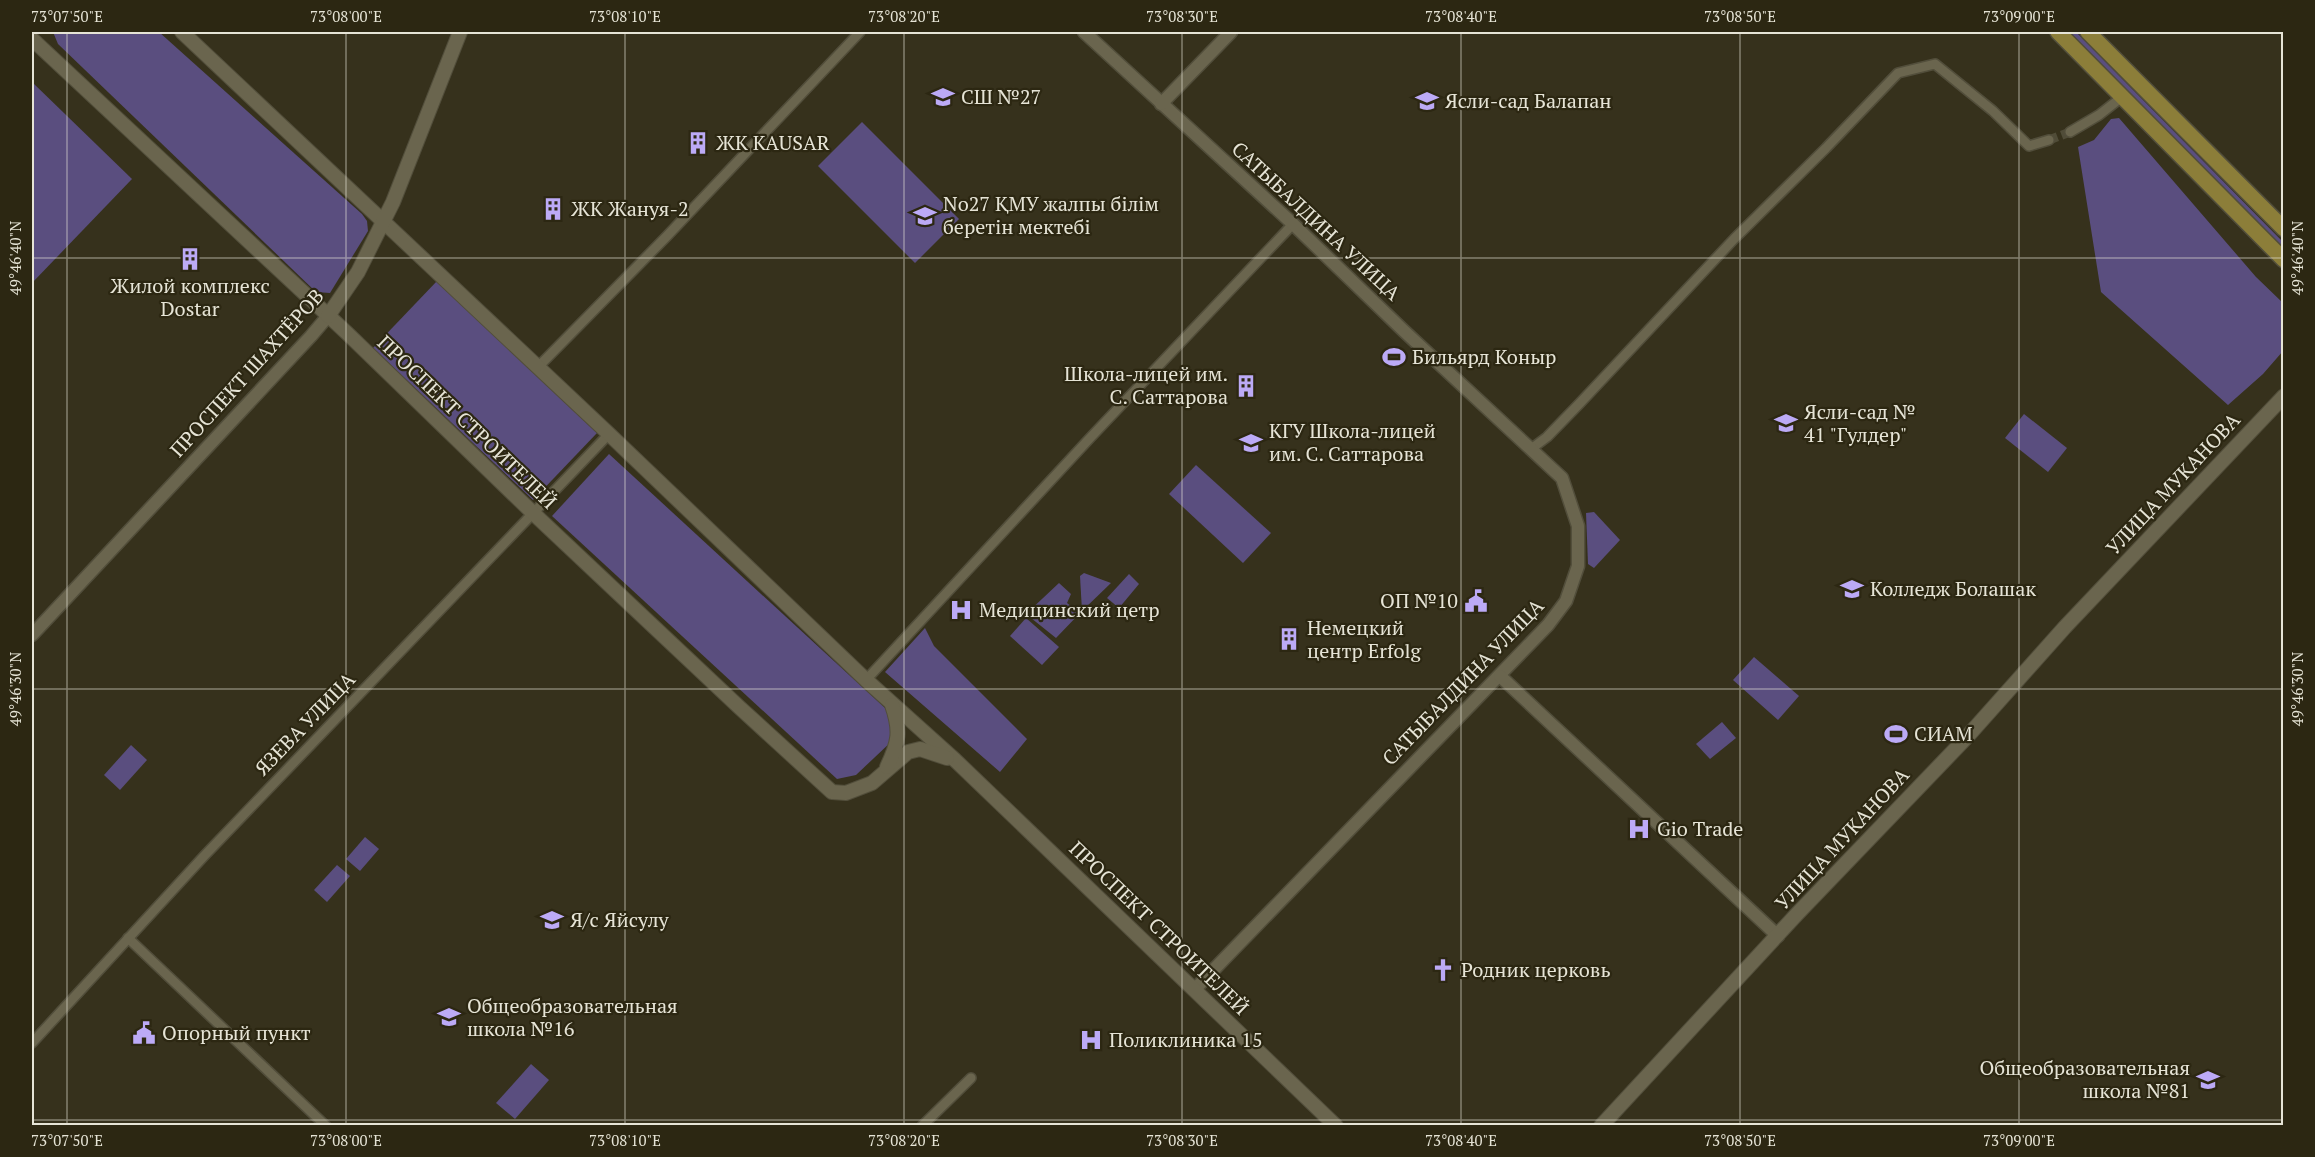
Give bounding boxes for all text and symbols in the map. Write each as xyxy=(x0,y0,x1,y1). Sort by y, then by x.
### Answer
text: 73°07'50"E xyxy=(31,6,103,26)
text: 73°08'00"E xyxy=(310,6,382,26)
text: 73°08'10"E xyxy=(589,6,661,26)
text: 73°08'20"E xyxy=(868,6,940,26)
text: 73°08'30"E xyxy=(1146,6,1218,26)
text: 73°08'40"E xyxy=(1425,6,1497,26)
text: 73°08'50"E xyxy=(1704,6,1776,26)
text: 73°09'00"E xyxy=(1983,6,2055,26)
place label: СШ №27 xyxy=(961,83,1041,110)
school or university icon: СШ №27 xyxy=(930,84,956,110)
place label: Ясли-сад Балапан xyxy=(1445,87,1612,114)
school or university icon: Ясли-сад Балапан xyxy=(1414,88,1440,114)
place label: ЖК KAUSAR xyxy=(716,129,830,156)
building icon: ЖК KAUSAR xyxy=(685,130,711,156)
street label: САТЫБАЛДИНА УЛИЦА xyxy=(1226,135,1407,306)
place label: No27 ҚМУ жалпы білім беретін мектебі xyxy=(943,190,1159,240)
place label: ЖК Жануя-2 xyxy=(571,195,689,222)
building icon: ЖК Жануя-2 xyxy=(540,196,566,222)
school or university icon: No27 ҚМУ жалпы білім беретін мектебі xyxy=(912,203,938,229)
text: 49°46'40"N xyxy=(5,221,25,295)
text: 49°46'40"N xyxy=(2287,221,2307,295)
building icon: Жилой комплекс Dostar xyxy=(177,246,203,272)
place label: Жилой комплекс Dostar xyxy=(110,272,270,322)
street label: ПРОСПЕКТ ШАХТЁРОВ xyxy=(164,283,330,463)
street label: ПРОСПЕКТ СТРОИТЕЛЕЙ xyxy=(372,329,563,515)
place label: Бильярд Коныр xyxy=(1412,343,1556,370)
sports icon: Бильярд Коныр xyxy=(1381,344,1407,370)
place label: Школа-лицей им. С. Саттарова xyxy=(1064,360,1228,410)
building icon: Школа-лицей им. С. Саттарова xyxy=(1233,373,1259,399)
place label: Ясли-сад № 41 "Гулдер" xyxy=(1804,398,1915,448)
street label: УЛИЦА МУКАНОВА xyxy=(2100,407,2246,561)
school or university icon: Ясли-сад № 41 "Гулдер" xyxy=(1773,410,1799,436)
place label: КГУ Школа-лицей им. С. Саттарова xyxy=(1269,417,1436,467)
school or university icon: КГУ Школа-лицей им. С. Саттарова xyxy=(1238,430,1264,456)
place label: Колледж Болашак xyxy=(1870,575,2036,602)
school or university icon: Колледж Болашак xyxy=(1839,576,1865,602)
place label: ОП №10 xyxy=(1380,587,1458,614)
public building icon: ОП №10 xyxy=(1463,588,1489,614)
street label: САТЫБАЛДИНА УЛИЦА xyxy=(1376,592,1550,771)
place label: Медицинский цетр xyxy=(979,596,1160,623)
hospital icon: Медицинский цетр xyxy=(948,597,974,623)
place label: Немецкий центр Erfolg xyxy=(1307,614,1422,664)
building icon: Немецкий центр Erfolg xyxy=(1276,626,1302,652)
text: 49°46'30"N xyxy=(5,652,25,726)
text: 49°46'30"N xyxy=(2287,652,2307,726)
street label: ЯЗЕВА УЛИЦА xyxy=(248,666,361,781)
place label: СИАМ xyxy=(1914,720,1973,747)
sports icon: СИАМ xyxy=(1883,721,1909,747)
street label: УЛИЦА МУКАНОВА xyxy=(1769,762,1915,916)
place label: Gio Trade xyxy=(1657,815,1743,842)
hospital icon: Gio Trade xyxy=(1626,816,1652,842)
street label: ПРОСПЕКТ СТРОИТЕЛЕЙ xyxy=(1064,835,1255,1021)
place label: Я/c Яйсулу xyxy=(570,906,670,933)
school or university icon: Я/c Яйсулу xyxy=(539,907,565,933)
place label: Родник церковь xyxy=(1461,956,1611,983)
church icon: Родник церковь xyxy=(1430,957,1456,983)
place label: Общеобразовательная школа №16 xyxy=(467,992,678,1042)
school or university icon: Общеобразовательная школа №16 xyxy=(436,1004,462,1030)
place label: Опорный пункт xyxy=(162,1019,311,1046)
public building icon: Опорный пункт xyxy=(131,1020,157,1046)
place label: Поликлиника 15 xyxy=(1109,1026,1263,1053)
hospital icon: Поликлиника 15 xyxy=(1078,1027,1104,1053)
place label: Общеобразовательная школа №81 xyxy=(1979,1054,2190,1104)
school or university icon: Общеобразовательная школа №81 xyxy=(2195,1067,2221,1093)
text: 73°07'50"E xyxy=(31,1130,103,1150)
text: 73°08'00"E xyxy=(310,1130,382,1150)
text: 73°08'10"E xyxy=(589,1130,661,1150)
text: 73°08'20"E xyxy=(868,1130,940,1150)
text: 73°08'30"E xyxy=(1146,1130,1218,1150)
text: 73°08'40"E xyxy=(1425,1130,1497,1150)
text: 73°08'50"E xyxy=(1704,1130,1776,1150)
text: 73°09'00"E xyxy=(1983,1130,2055,1150)

